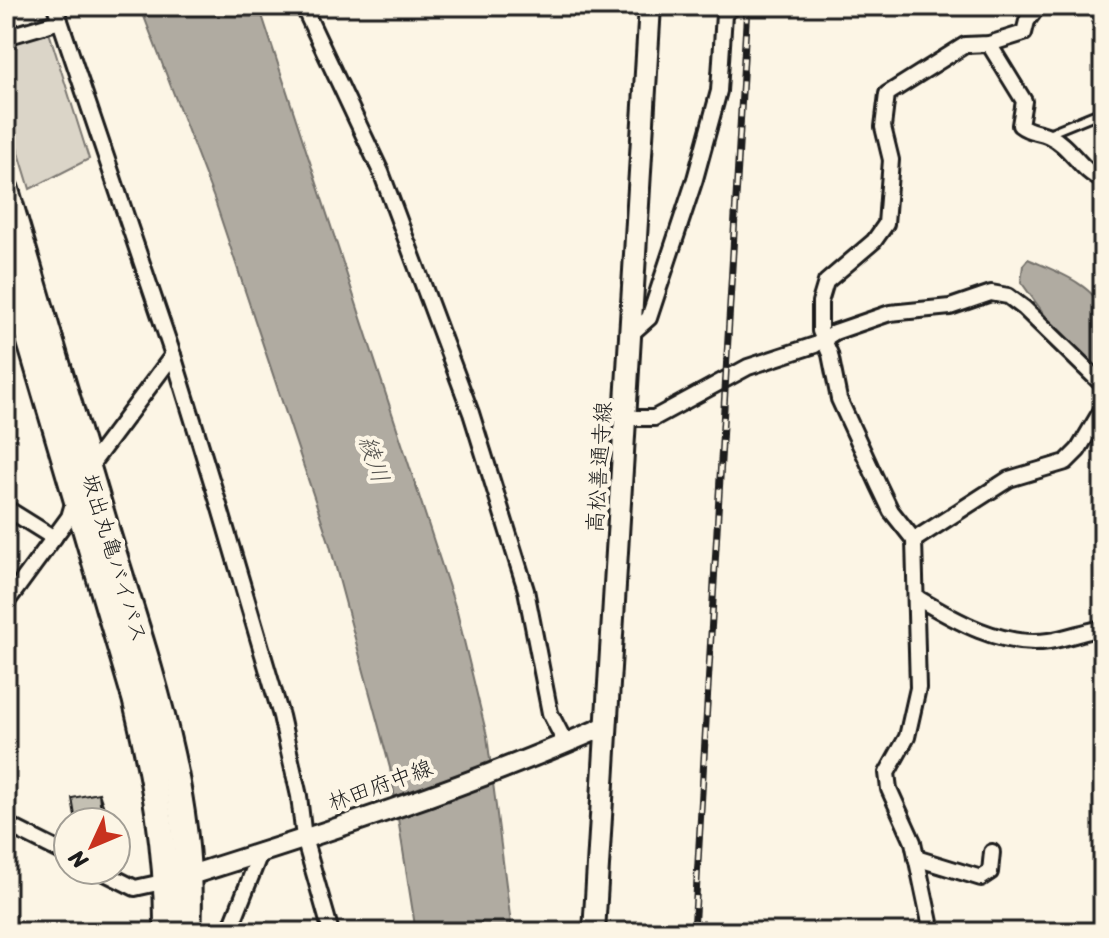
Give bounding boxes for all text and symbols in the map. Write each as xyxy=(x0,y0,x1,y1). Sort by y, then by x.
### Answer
street label: 高松善通寺線 xyxy=(575,400,623,534)
water label: 綾川 xyxy=(347,430,401,488)
street label: 坂出丸亀バイパス xyxy=(71,468,159,648)
street label: 林田府中線 xyxy=(322,748,438,822)
north arrow xyxy=(52,806,132,886)
text: N xyxy=(58,840,98,879)

